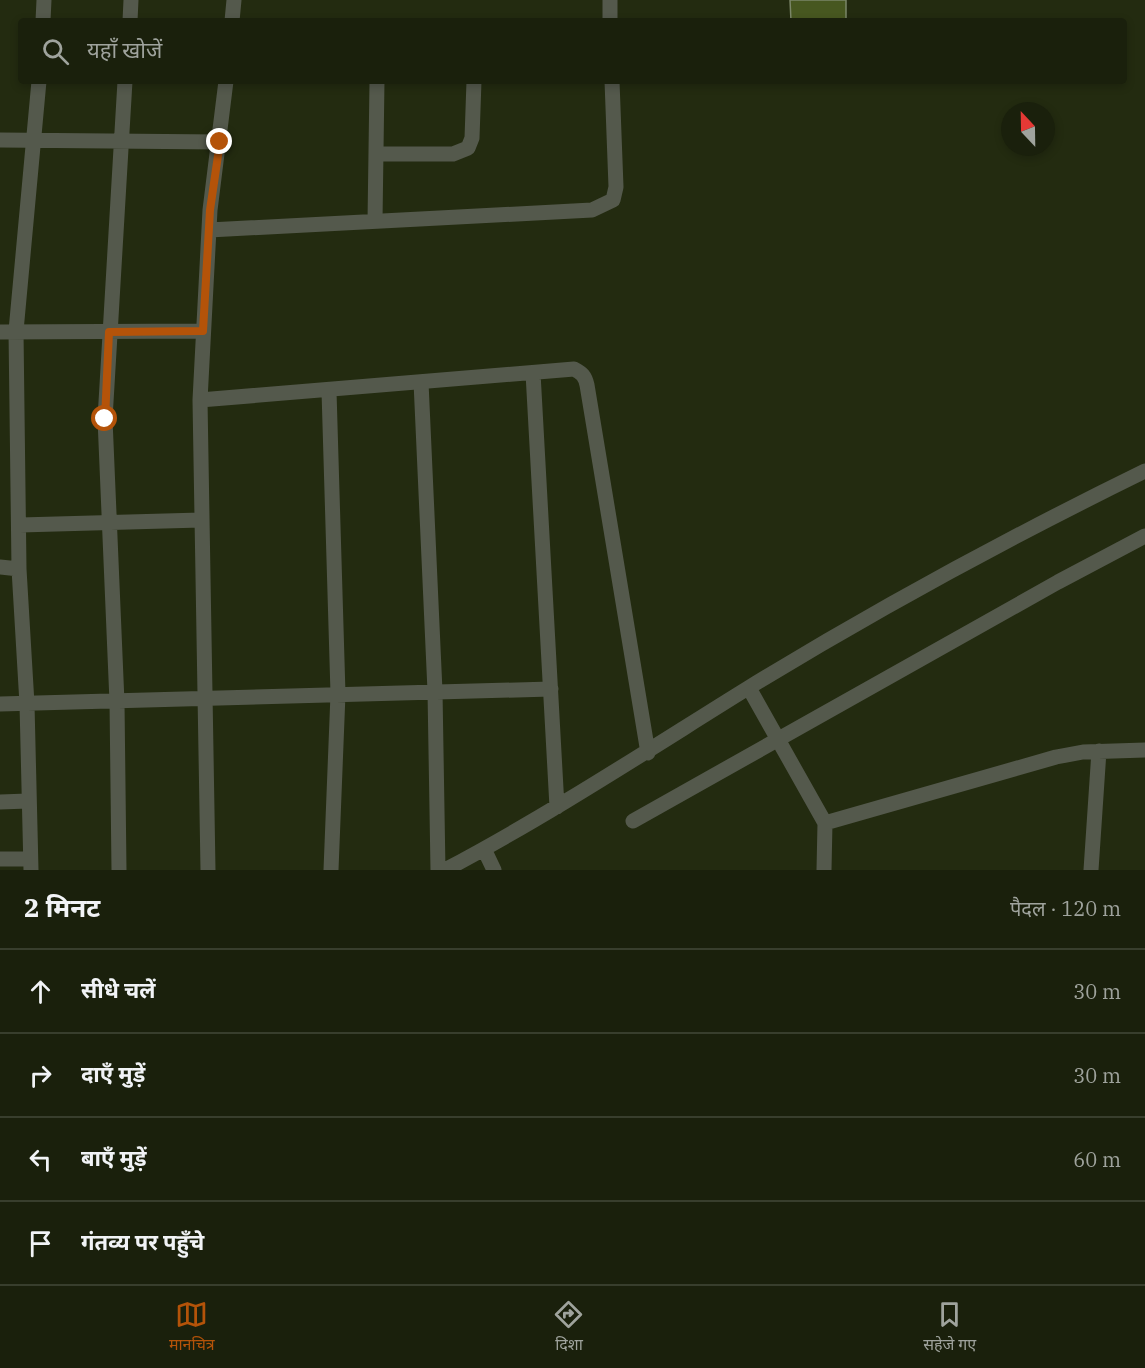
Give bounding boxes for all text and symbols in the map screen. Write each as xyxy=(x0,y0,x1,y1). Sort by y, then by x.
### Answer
search box xyxy=(18,18,1127,84)
icon: search xyxy=(39,35,72,68)
text: यहाँ खोजें xyxy=(87,35,162,64)
north arrow xyxy=(1001,102,1055,156)
route end xyxy=(206,128,232,154)
route start xyxy=(91,405,117,431)
text: 2 मिनट xyxy=(24,890,100,924)
text: पैदल · 120 m xyxy=(1010,895,1121,922)
icon: ahead xyxy=(24,975,57,1008)
text: सीधे चलें xyxy=(81,975,155,1004)
text: 30 m xyxy=(1073,978,1121,1005)
icon: right xyxy=(24,1059,57,1092)
text: दाएँ मुड़ें xyxy=(81,1059,145,1088)
text: 30 m xyxy=(1073,1062,1121,1089)
icon: left xyxy=(24,1143,57,1176)
text: बाएँ मुड़ें xyxy=(81,1143,146,1172)
text: 60 m xyxy=(1073,1146,1121,1173)
icon: arrive xyxy=(24,1227,57,1260)
text: गंतव्य पर पहुँचे xyxy=(81,1227,204,1256)
tab: मानचित्र xyxy=(169,1298,215,1357)
tab: दिशा xyxy=(552,1298,585,1357)
tab: सहेजे गए xyxy=(923,1298,976,1357)

